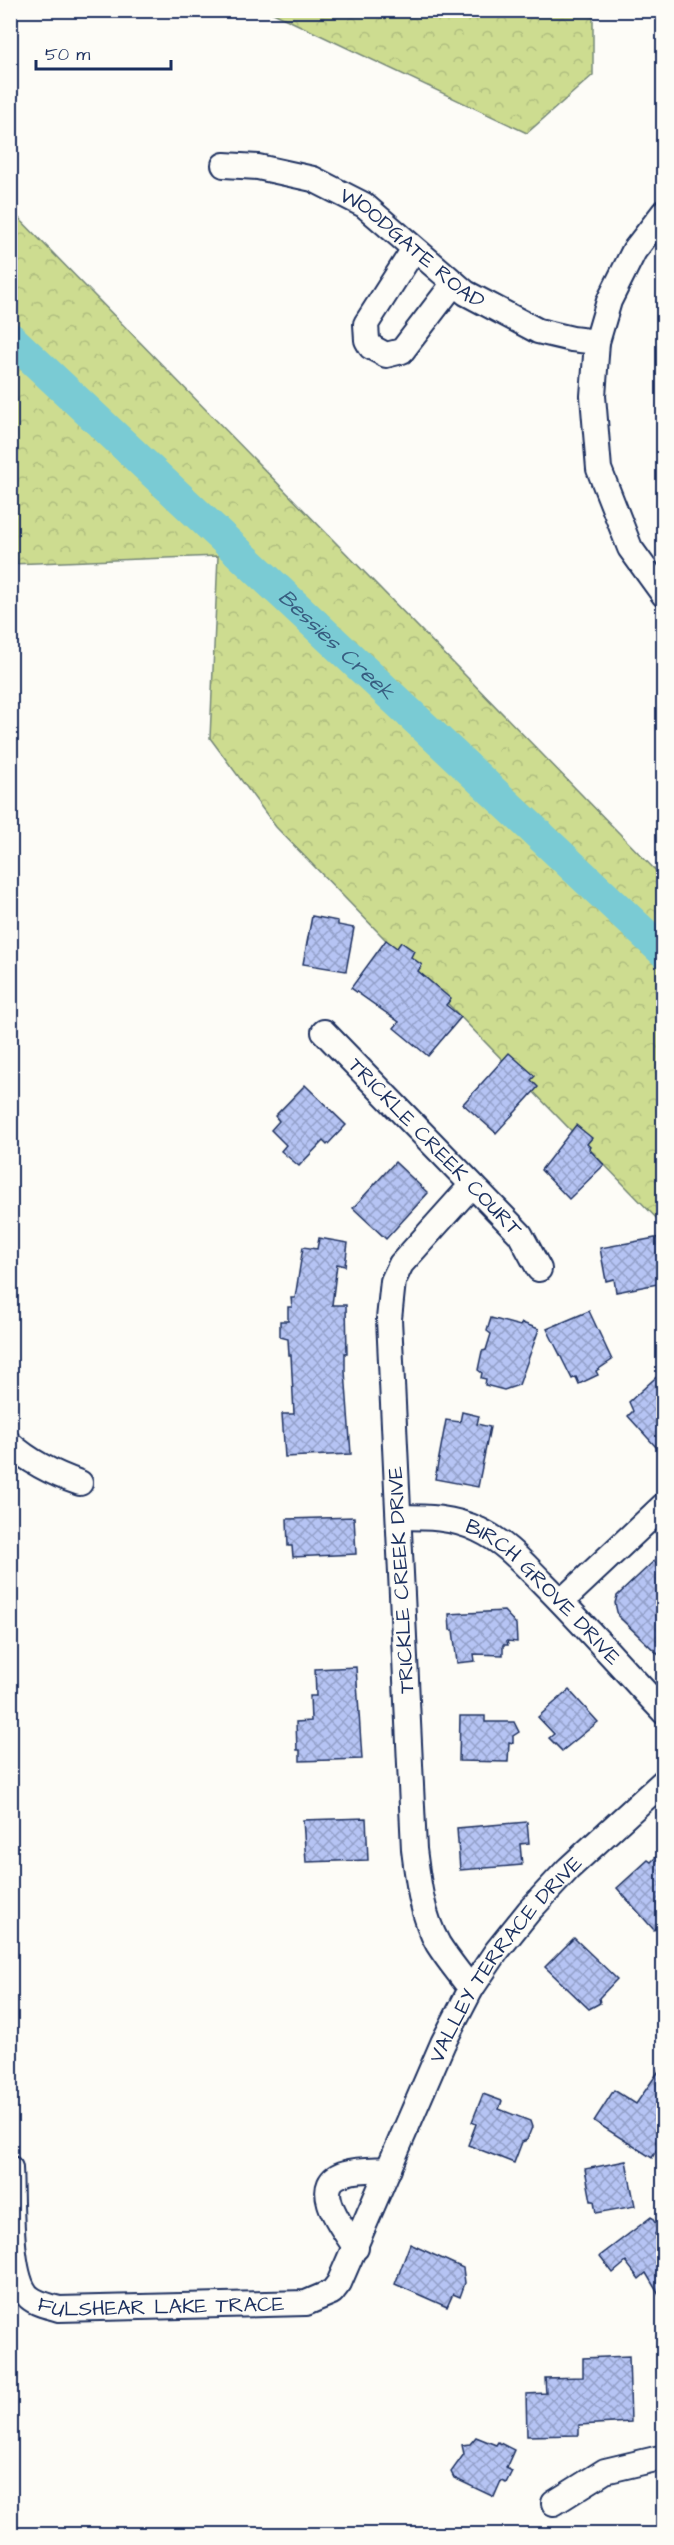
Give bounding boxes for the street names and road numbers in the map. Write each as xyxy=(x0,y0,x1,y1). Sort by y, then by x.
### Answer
street label: WOODGATE ROAD xyxy=(335,181,490,315)
street label: TRICKLE CREEK COURT xyxy=(342,1051,530,1243)
street label: TRICKLE CREEK DRIVE xyxy=(381,1465,421,1694)
street label: BIRCH GROVE DRIVE xyxy=(461,1511,628,1672)
street label: VALLEY TERRACE DRIVE xyxy=(422,1848,589,2067)
street label: FULSHEAR LAKE TRACE xyxy=(34,2289,285,2324)

